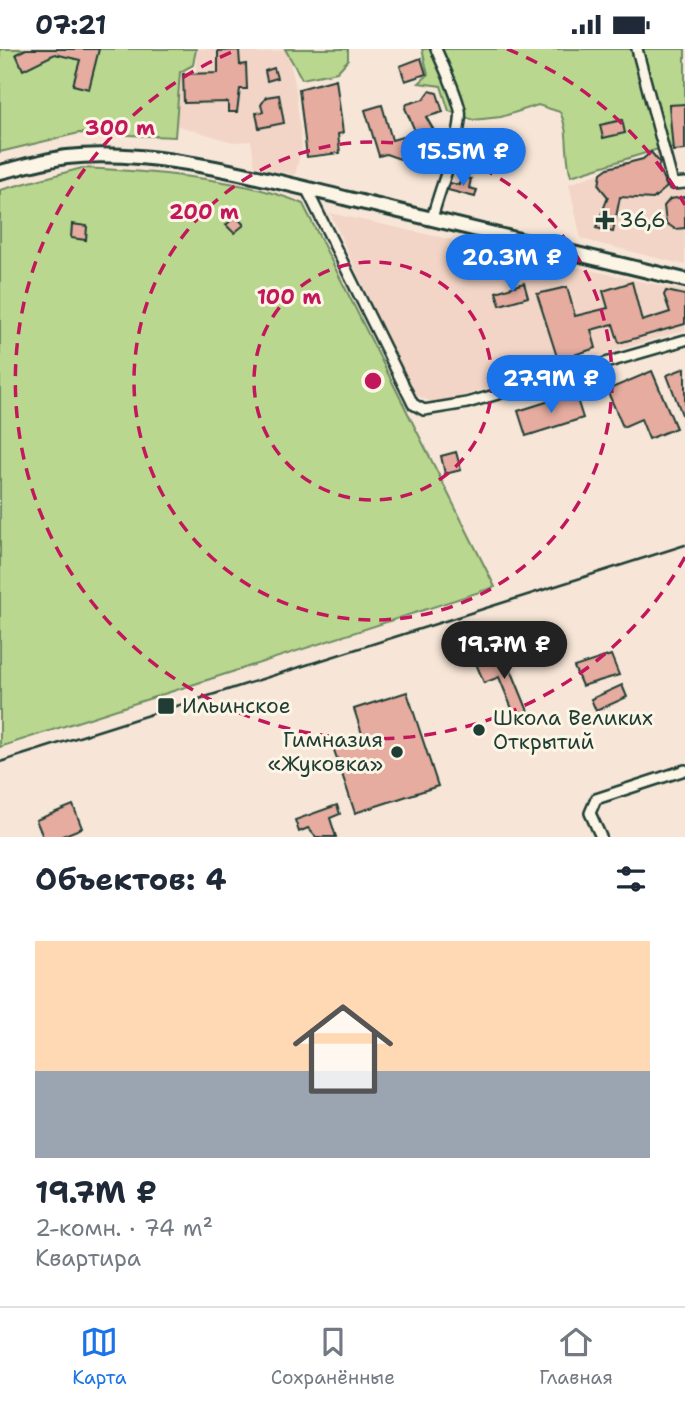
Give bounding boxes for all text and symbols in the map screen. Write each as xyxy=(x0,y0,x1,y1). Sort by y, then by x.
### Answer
text: 07:21 xyxy=(35,7,107,42)
text: 300 m xyxy=(85,114,155,142)
pin: 15.5M ₽ xyxy=(398,129,528,188)
text: 15.5M ₽ xyxy=(417,136,509,166)
text: 200 m xyxy=(169,198,239,226)
place label: 36,6 xyxy=(619,206,666,234)
marker: 36,6 xyxy=(597,212,613,228)
pin: 20.3M ₽ xyxy=(447,235,577,294)
text: 20.3M ₽ xyxy=(462,242,562,272)
text: 100 m xyxy=(257,283,321,311)
pin: 27.9M ₽ xyxy=(486,355,616,415)
text: 27.9M ₽ xyxy=(503,363,599,393)
centre of rings xyxy=(361,369,385,393)
pin: 19.7M ₽ xyxy=(439,621,569,681)
text: 19.7M ₽ xyxy=(457,629,551,659)
place label: Ильинское xyxy=(182,692,291,720)
marker: Ильинское xyxy=(156,696,176,716)
place label: Школа Великих Открытий xyxy=(493,704,653,756)
marker: Школа Великих Открытий xyxy=(471,722,487,738)
place label: Гимназия «Жуковка» xyxy=(268,726,383,778)
marker: Гимназия «Жуковка» xyxy=(389,744,405,760)
text: Объектов: 4 xyxy=(35,859,227,900)
icon: filters xyxy=(612,860,650,898)
icon: home xyxy=(280,986,406,1112)
text: 19.7M ₽ xyxy=(35,1172,157,1213)
text: 2-комн. · 74 m² xyxy=(35,1213,213,1243)
text: Квартира xyxy=(35,1243,141,1273)
tab: Карта xyxy=(72,1323,127,1390)
tab: Сохранённые xyxy=(271,1323,395,1390)
tab: Главная xyxy=(539,1323,613,1390)

